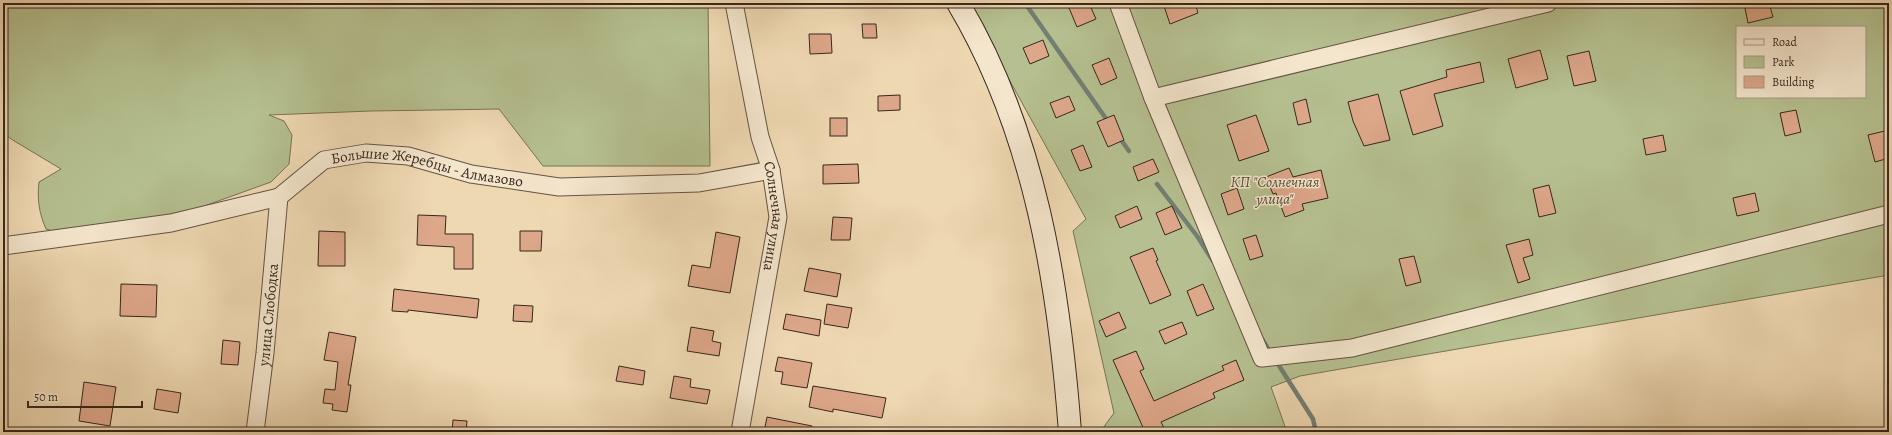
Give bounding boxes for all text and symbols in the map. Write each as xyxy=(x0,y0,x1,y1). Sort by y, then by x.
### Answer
legend xyxy=(1736,26,1866,98)
text: Road xyxy=(1772,34,1798,50)
text: Park xyxy=(1772,54,1795,70)
text: Building xyxy=(1772,74,1814,90)
street label: Большие Жеребцы - Алмазово xyxy=(330,143,525,192)
street label: Солнечная улица xyxy=(759,158,788,273)
park label: КП "Солнечная улица" xyxy=(1231,172,1320,209)
street label: улица Слободка xyxy=(253,262,283,368)
scale bar xyxy=(28,383,142,409)
text: 50 m xyxy=(34,389,58,405)

